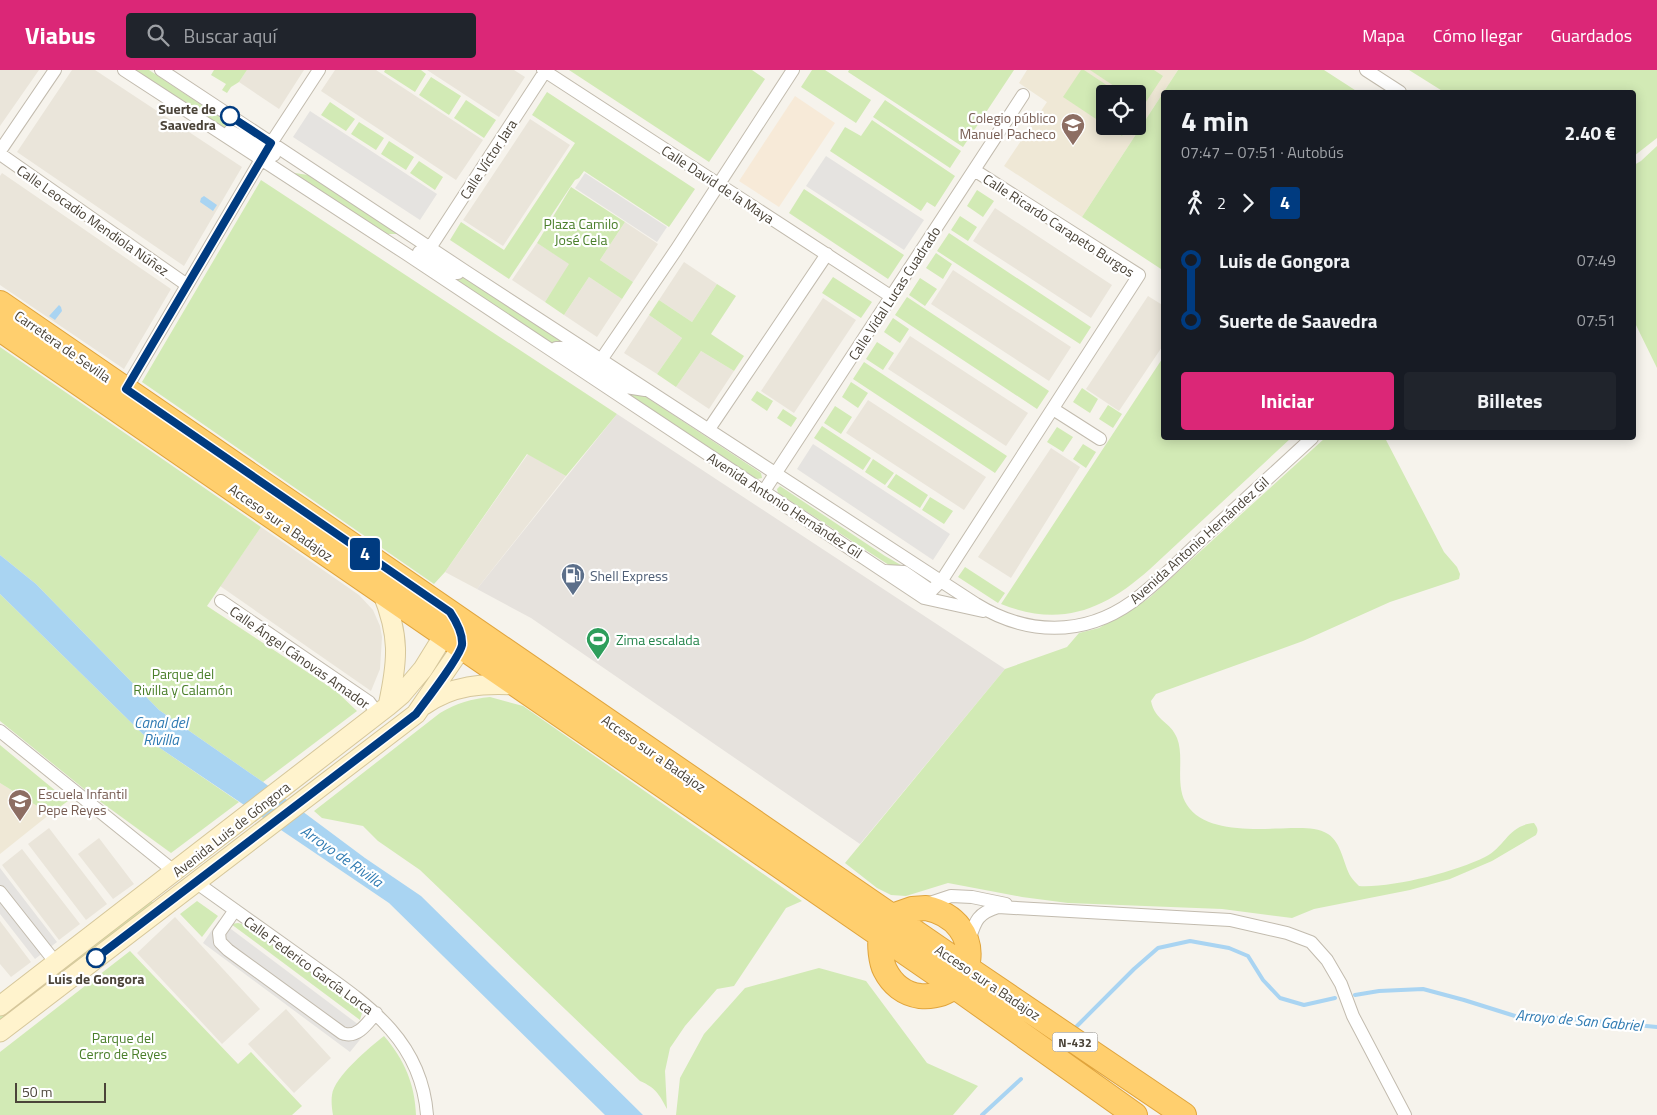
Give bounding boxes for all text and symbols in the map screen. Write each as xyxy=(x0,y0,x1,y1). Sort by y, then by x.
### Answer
search box xyxy=(126,13,476,58)
text: Viabus xyxy=(25,17,96,53)
icon: search xyxy=(144,21,172,49)
text: Buscar aquí xyxy=(184,21,277,50)
text: Mapa xyxy=(1362,22,1405,49)
text: Cómo llegar xyxy=(1433,22,1522,49)
text: Guardados xyxy=(1550,22,1632,49)
map controls xyxy=(1096,85,1146,135)
button: locate xyxy=(1096,85,1146,135)
place label: Suerte de Saavedra xyxy=(158,98,216,135)
text: 4 min xyxy=(1181,99,1249,142)
marker: Suerte de Saavedra xyxy=(220,106,240,126)
place label: Colegio público Manuel Pacheco xyxy=(960,107,1056,144)
school or university icon: Colegio público Manuel Pacheco xyxy=(1060,112,1086,146)
street label: Calle Víctor Jara xyxy=(454,115,522,203)
text: 2.40 € xyxy=(1564,118,1616,147)
street label: Calle David de la Maya xyxy=(657,140,779,228)
text: 07:47 – 07:51 · Autobús xyxy=(1181,140,1344,164)
street label: Calle Leocadio Mendiola Núñez xyxy=(13,159,173,281)
street label: Calle Ricardo Carapeto Burgos xyxy=(979,168,1139,282)
icon: walk xyxy=(1181,189,1209,217)
icon: forward xyxy=(1234,189,1262,217)
text: 4 xyxy=(1280,189,1290,216)
text: 2 xyxy=(1217,191,1226,215)
park label: Plaza Camilo José Cela xyxy=(543,213,619,250)
street label: Calle Vidal Lucas Cuadrado xyxy=(843,222,945,364)
text: Luis de Gongora xyxy=(1219,246,1350,275)
text: 07:49 xyxy=(1577,248,1616,272)
street label: Carretera de Sevilla xyxy=(10,305,116,387)
text: Suerte de Saavedra xyxy=(1219,306,1378,335)
text: 07:51 xyxy=(1577,308,1616,332)
button: Iniciar xyxy=(1181,372,1394,430)
button: Billetes xyxy=(1404,372,1616,430)
street label: Avenida Antonio Hernández Gil xyxy=(703,447,867,563)
street label: Avenida Antonio Hernández Gil xyxy=(1125,472,1273,608)
street label: Acceso sur a Badajoz xyxy=(225,478,337,566)
line badge: 4 xyxy=(349,538,381,570)
text: 4 xyxy=(360,540,370,567)
fuel station icon: Shell Express xyxy=(560,562,586,596)
place label: Shell Express xyxy=(590,565,668,586)
street label: Calle Ángel Cánovas Amador xyxy=(226,600,375,714)
sports icon: Zima escalada xyxy=(585,626,611,660)
place label: Zima escalada xyxy=(616,629,700,650)
park label: Parque del Rivilla y Calamón xyxy=(133,663,233,700)
street label: Acceso sur a Badajoz xyxy=(598,709,710,797)
water label: Canal del Rivilla xyxy=(134,711,190,751)
street label: Avenida Luis de Góngora xyxy=(168,776,294,882)
place label: Escuela Infantil Pepe Reyes xyxy=(38,783,128,820)
school or university icon: Escuela Infantil Pepe Reyes xyxy=(7,788,33,822)
water label: Arroyo de Rivilla xyxy=(296,819,389,894)
street label: Calle Federico García Lorca xyxy=(240,911,378,1019)
street label: Acceso sur a Badajoz xyxy=(931,939,1045,1025)
marker: Luis de Gongora xyxy=(86,948,106,968)
place label: Luis de Gongora xyxy=(48,968,144,989)
water label: Arroyo de San Gabriel xyxy=(1515,1003,1645,1037)
park label: Parque del Cerro de Reyes xyxy=(79,1027,167,1064)
road number: N-432 xyxy=(1052,1032,1098,1052)
scale bar xyxy=(15,1080,106,1103)
text: 50 m xyxy=(22,1081,52,1102)

